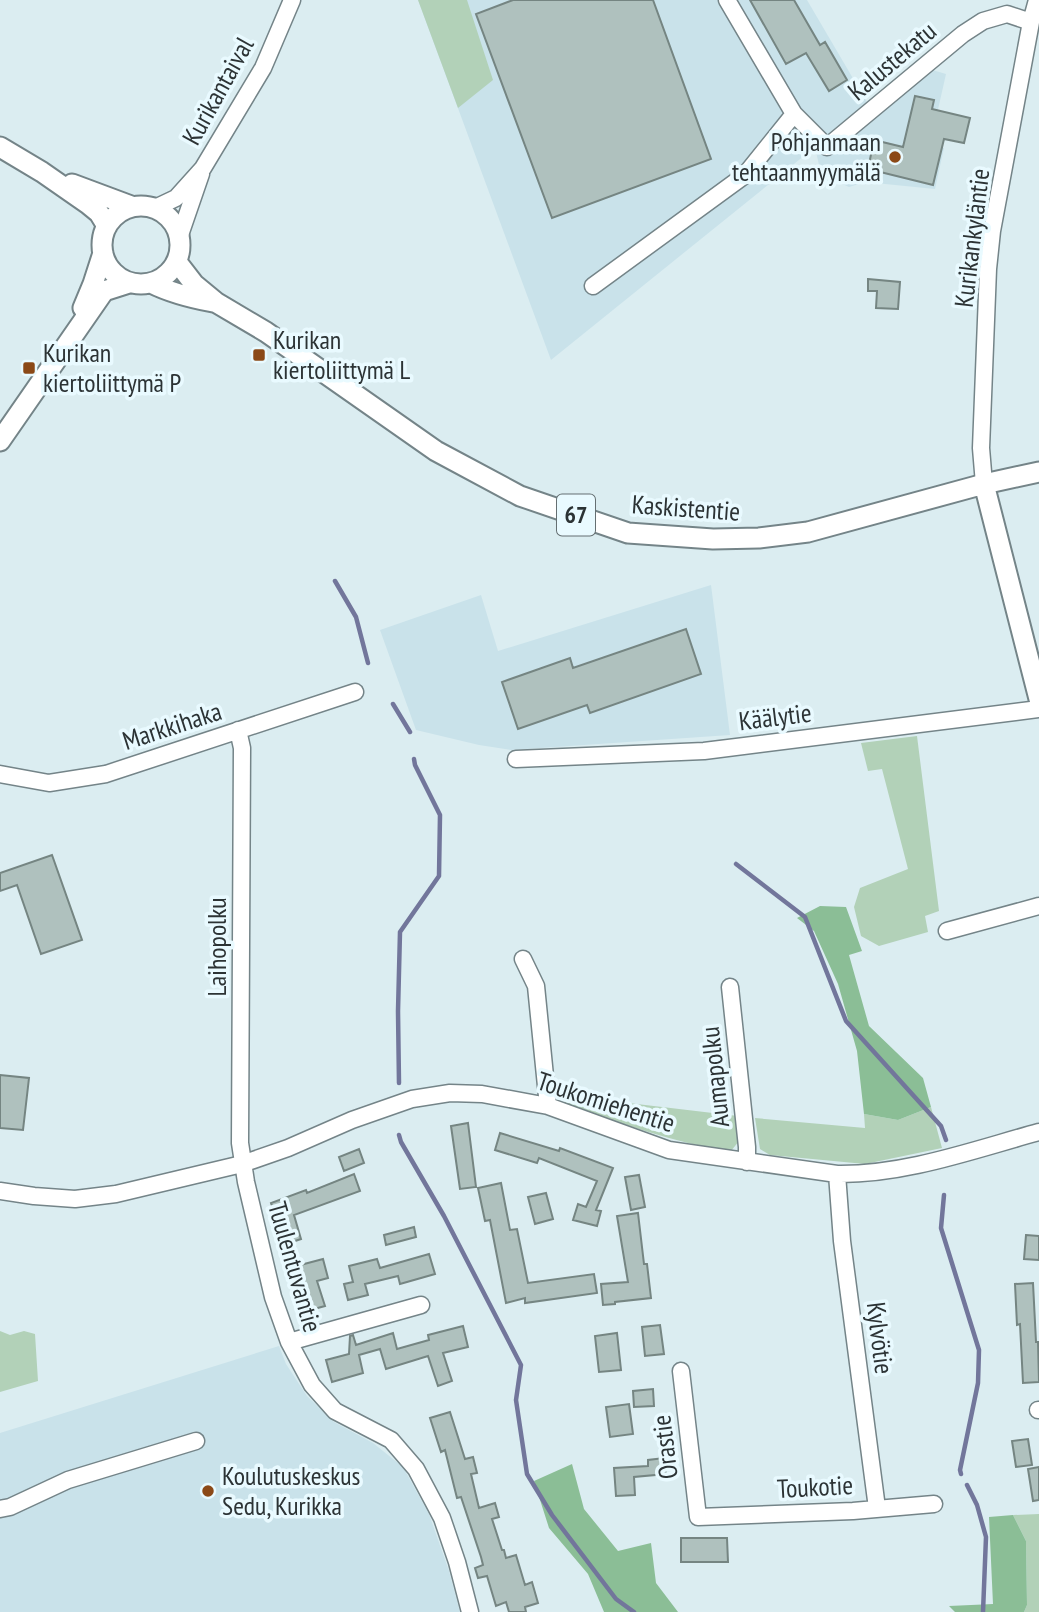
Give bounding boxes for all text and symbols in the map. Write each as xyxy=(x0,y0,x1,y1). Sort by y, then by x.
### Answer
street label: Kalustekatu xyxy=(841,14,943,107)
street label: Kurikantaival xyxy=(175,31,261,150)
place label: Pohjanmaan tehtaanmyymälä xyxy=(732,125,881,188)
marker: Pohjanmaan tehtaanmyymälä xyxy=(887,149,903,165)
street label: Kurikankyläntie xyxy=(947,167,996,309)
place label: Kurikan kiertoliittymä L xyxy=(273,323,410,386)
place label: Kurikan kiertoliittymä P xyxy=(43,336,181,399)
marker: Kurikan kiertoliittymä L xyxy=(251,347,267,363)
marker: Kurikan kiertoliittymä P xyxy=(21,360,37,376)
street label: Kaskistentie xyxy=(631,487,741,528)
road number: 67 xyxy=(557,494,595,536)
street label: Markkihaka xyxy=(118,694,226,757)
street label: Käälytie xyxy=(737,696,813,737)
street label: Laihopolku xyxy=(200,897,233,997)
street label: Aumapolku xyxy=(693,1025,736,1129)
street label: Toukomiehentie xyxy=(533,1064,679,1139)
street label: Tuulentuvantie xyxy=(261,1198,330,1336)
street label: Kylvötie xyxy=(860,1300,901,1376)
street label: Orastie xyxy=(644,1413,685,1481)
place label: Koulutuskeskus Sedu, Kurikka xyxy=(222,1459,360,1522)
street label: Toukotie xyxy=(776,1468,854,1505)
marker: Koulutuskeskus Sedu, Kurikka xyxy=(200,1483,216,1499)

